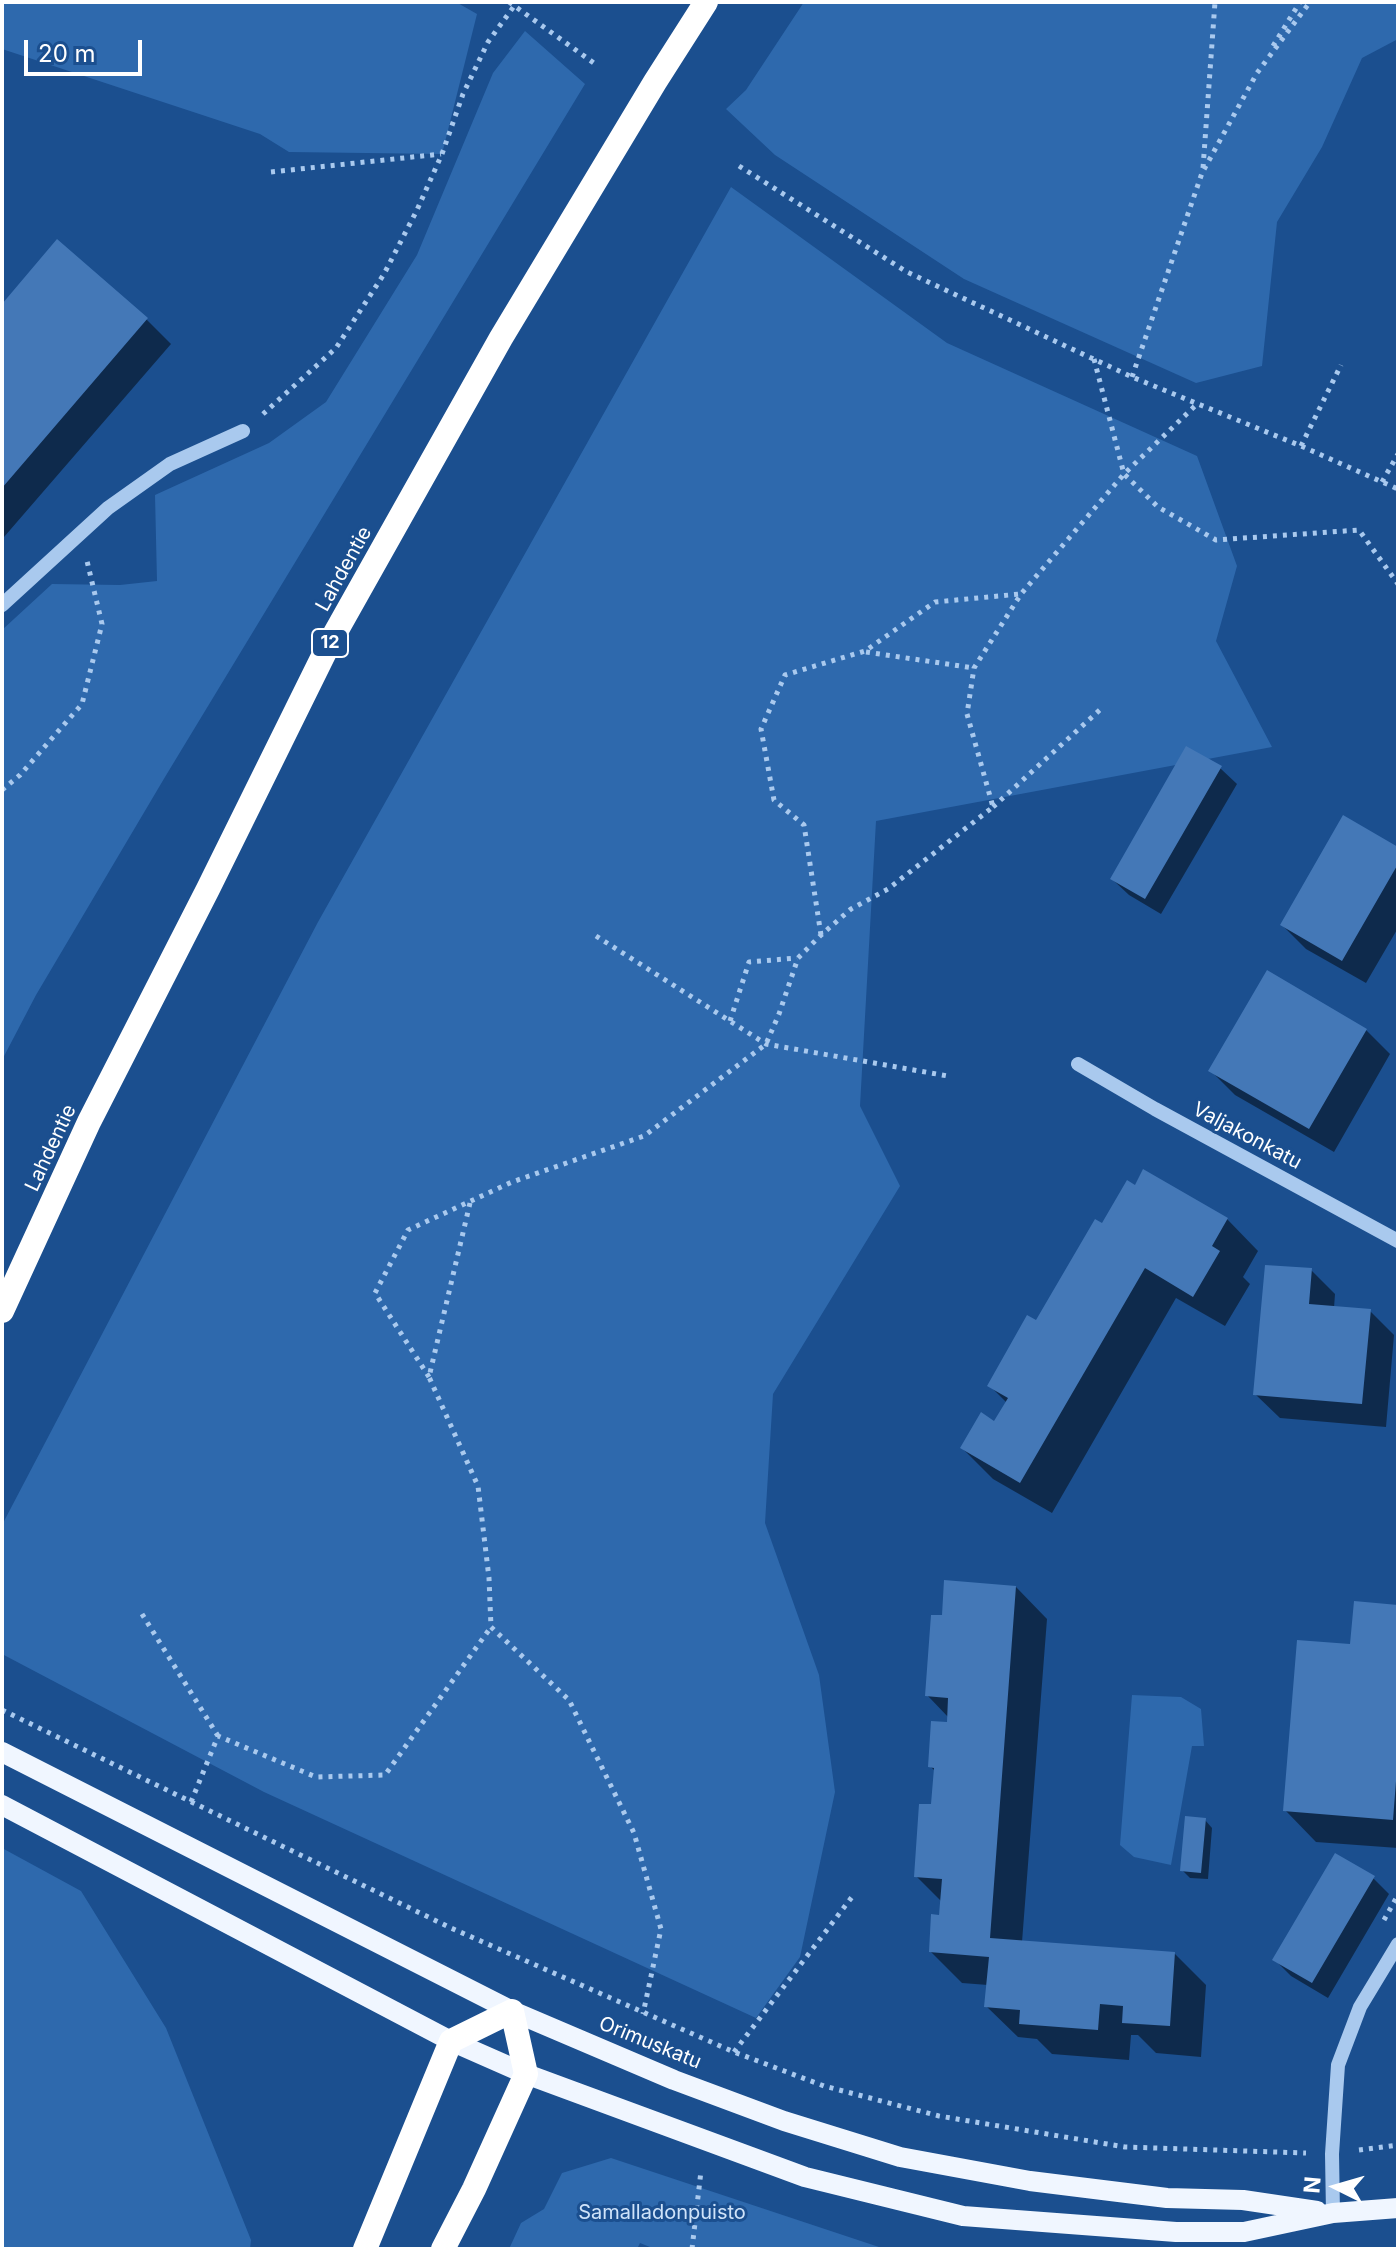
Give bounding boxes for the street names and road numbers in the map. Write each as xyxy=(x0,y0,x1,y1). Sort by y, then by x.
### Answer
street label: Lahdentie xyxy=(311,522,377,616)
road number: 12 xyxy=(312,629,348,657)
street label: Valjakonkatu xyxy=(1188,1097,1306,1175)
street label: Lahdentie xyxy=(20,1101,82,1195)
street label: Orimuskatu xyxy=(595,2012,705,2074)

